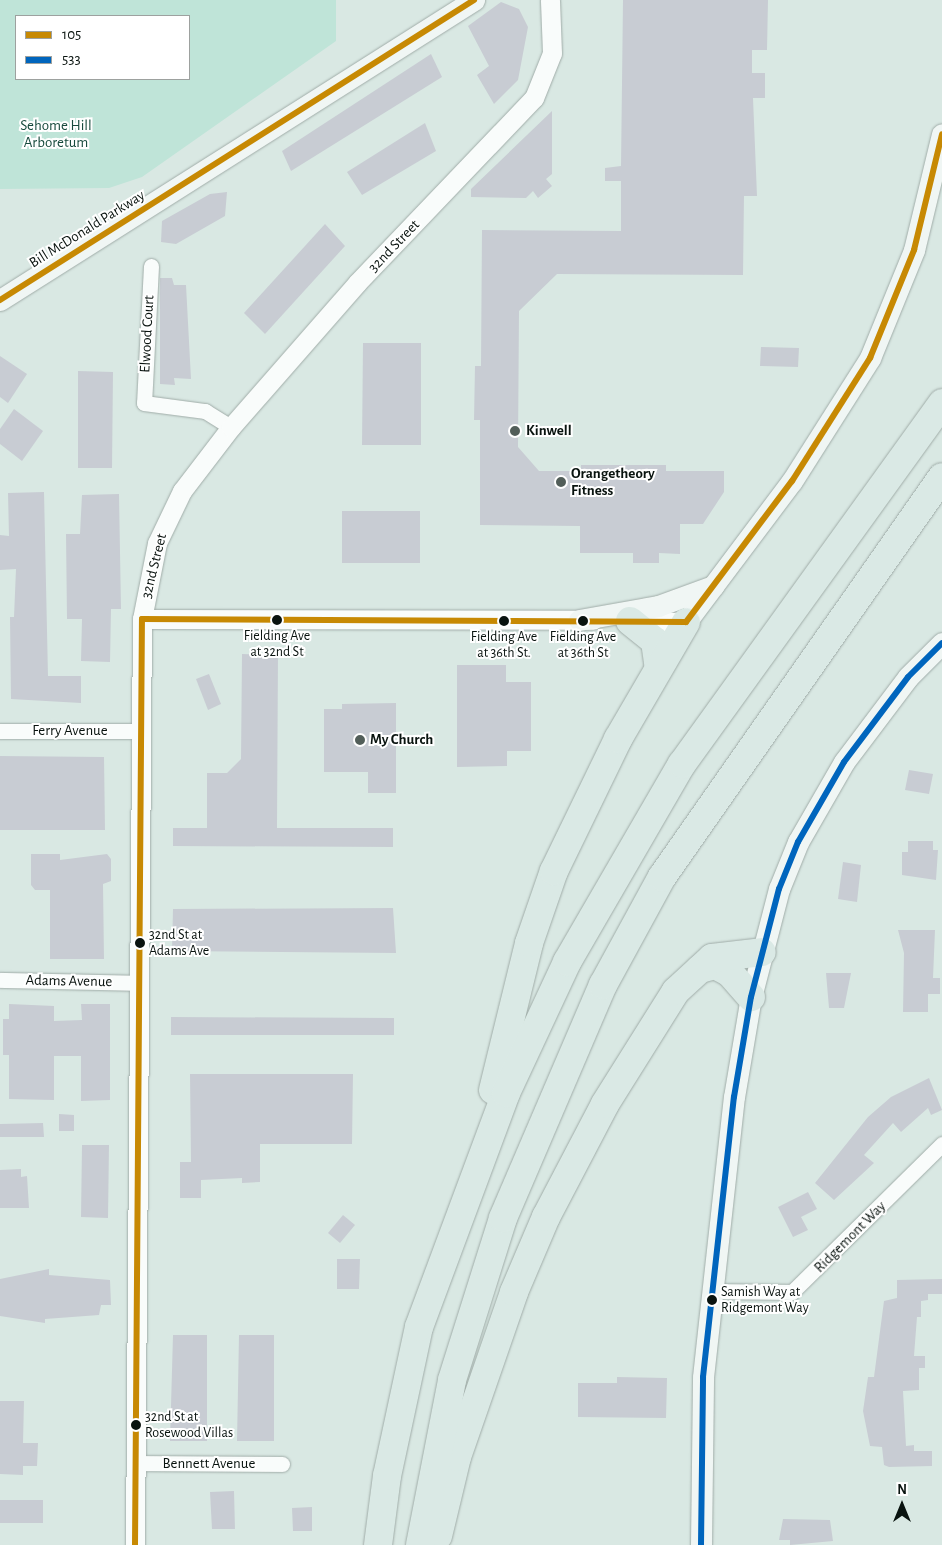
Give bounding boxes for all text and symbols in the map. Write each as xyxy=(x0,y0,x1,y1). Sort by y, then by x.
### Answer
legend xyxy=(15,15,190,80)
text: 105 xyxy=(62,27,81,42)
text: 533 xyxy=(62,52,81,67)
park label: Sehome Hill Arboretum xyxy=(20,116,92,151)
street label: Bill McDonald Parkway xyxy=(26,186,148,272)
street label: 32nd Street xyxy=(364,216,424,276)
street label: Elwood Court xyxy=(136,295,158,373)
place label: Kinwell xyxy=(526,422,572,440)
marker: Kinwell xyxy=(508,424,522,438)
place label: Orangetheory Fitness xyxy=(571,464,655,499)
marker: Orangetheory Fitness xyxy=(555,476,567,488)
street label: 32nd Street xyxy=(137,532,171,600)
marker: Fielding Ave at 32nd St xyxy=(272,615,282,625)
marker: Fielding Ave at 36th St. xyxy=(499,616,509,626)
marker: Fielding Ave at 36th St xyxy=(578,616,588,626)
place label: Fielding Ave at 32nd St xyxy=(244,628,310,660)
place label: Fielding Ave at 36th St. xyxy=(471,629,537,662)
place label: Fielding Ave at 36th St xyxy=(550,629,616,662)
street label: Ferry Avenue xyxy=(32,722,108,740)
place label: My Church xyxy=(370,731,433,749)
marker: My Church xyxy=(354,734,366,746)
place label: 32nd St at Adams Ave xyxy=(149,927,209,960)
marker: 32nd St at Adams Ave xyxy=(135,938,145,948)
street label: Adams Avenue xyxy=(25,971,113,991)
street label: Ridgemont Way xyxy=(810,1197,890,1277)
place label: Samish Way at Ridgemont Way xyxy=(721,1284,809,1316)
marker: Samish Way at Ridgemont Way xyxy=(707,1295,717,1305)
place label: 32nd St at Rosewood Villas xyxy=(145,1409,233,1441)
marker: 32nd St at Rosewood Villas xyxy=(131,1420,141,1430)
street label: Bennett Avenue xyxy=(163,1455,255,1473)
north arrow xyxy=(877,1480,927,1530)
text: N xyxy=(897,1483,907,1497)

